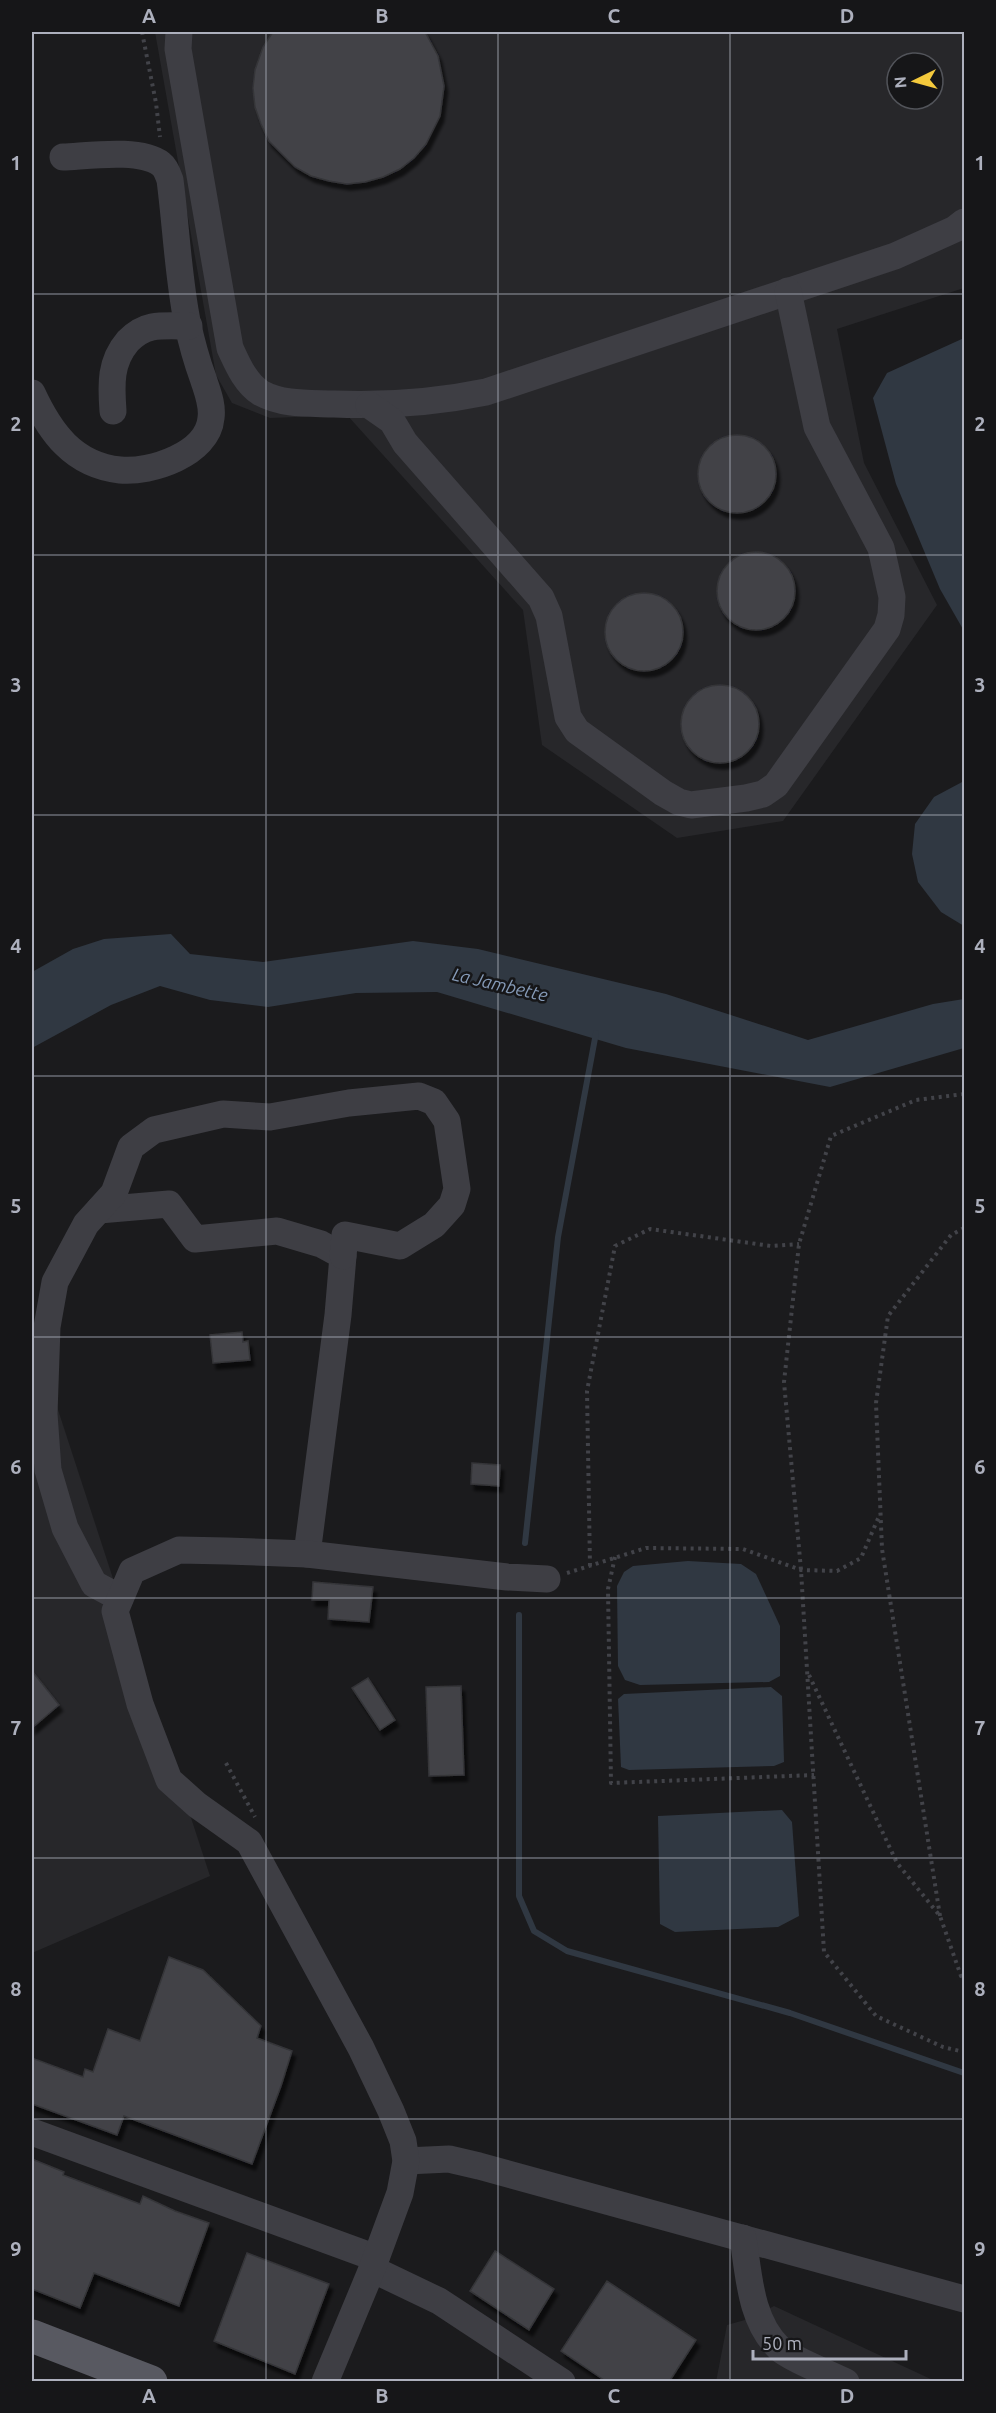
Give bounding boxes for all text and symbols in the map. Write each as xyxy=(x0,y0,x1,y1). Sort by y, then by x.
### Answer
text: A xyxy=(142,4,156,27)
text: B xyxy=(375,4,389,27)
text: C xyxy=(608,4,621,27)
text: D xyxy=(840,4,854,27)
north arrow xyxy=(885,51,945,111)
text: N xyxy=(891,76,910,89)
text: 1 xyxy=(10,151,22,174)
text: 1 xyxy=(974,151,986,174)
text: 2 xyxy=(10,412,22,435)
text: 2 xyxy=(974,412,986,435)
text: 3 xyxy=(10,673,22,696)
text: 3 xyxy=(974,673,986,696)
text: 4 xyxy=(10,934,22,957)
text: 4 xyxy=(974,934,986,957)
water label: La Jambette xyxy=(451,963,550,1005)
text: 5 xyxy=(10,1194,22,1217)
text: 5 xyxy=(974,1194,986,1217)
text: 6 xyxy=(10,1455,22,1478)
text: 6 xyxy=(974,1455,986,1478)
text: 7 xyxy=(10,1716,22,1739)
text: 7 xyxy=(974,1716,986,1739)
text: 8 xyxy=(10,1977,22,2000)
text: 8 xyxy=(974,1977,986,2000)
text: 9 xyxy=(10,2237,22,2260)
text: 9 xyxy=(974,2237,986,2260)
scale bar xyxy=(753,2323,906,2361)
text: 50 m xyxy=(762,2333,802,2353)
text: A xyxy=(142,2384,156,2407)
text: B xyxy=(375,2384,389,2407)
text: C xyxy=(608,2384,621,2407)
text: D xyxy=(840,2384,854,2407)

